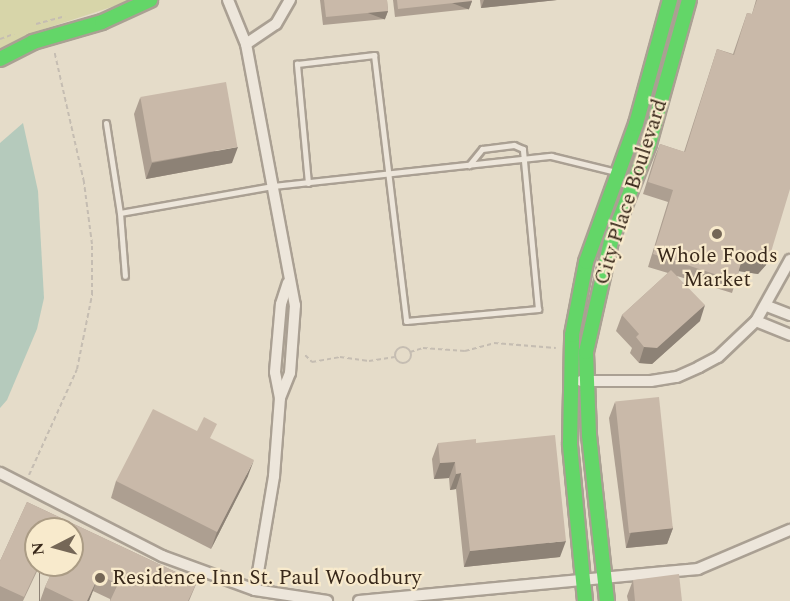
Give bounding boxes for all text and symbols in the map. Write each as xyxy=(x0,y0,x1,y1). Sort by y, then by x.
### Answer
street label: City Place Boulevard xyxy=(589,96,673,288)
marker: Whole Foods Market xyxy=(710,227,724,241)
place label: Whole Foods Market xyxy=(656,243,778,293)
north arrow xyxy=(24,517,84,577)
text: N xyxy=(25,541,51,556)
place label: Residence Inn St. Paul Woodbury xyxy=(112,565,422,591)
marker: Residence Inn St. Paul Woodbury xyxy=(93,571,107,585)

